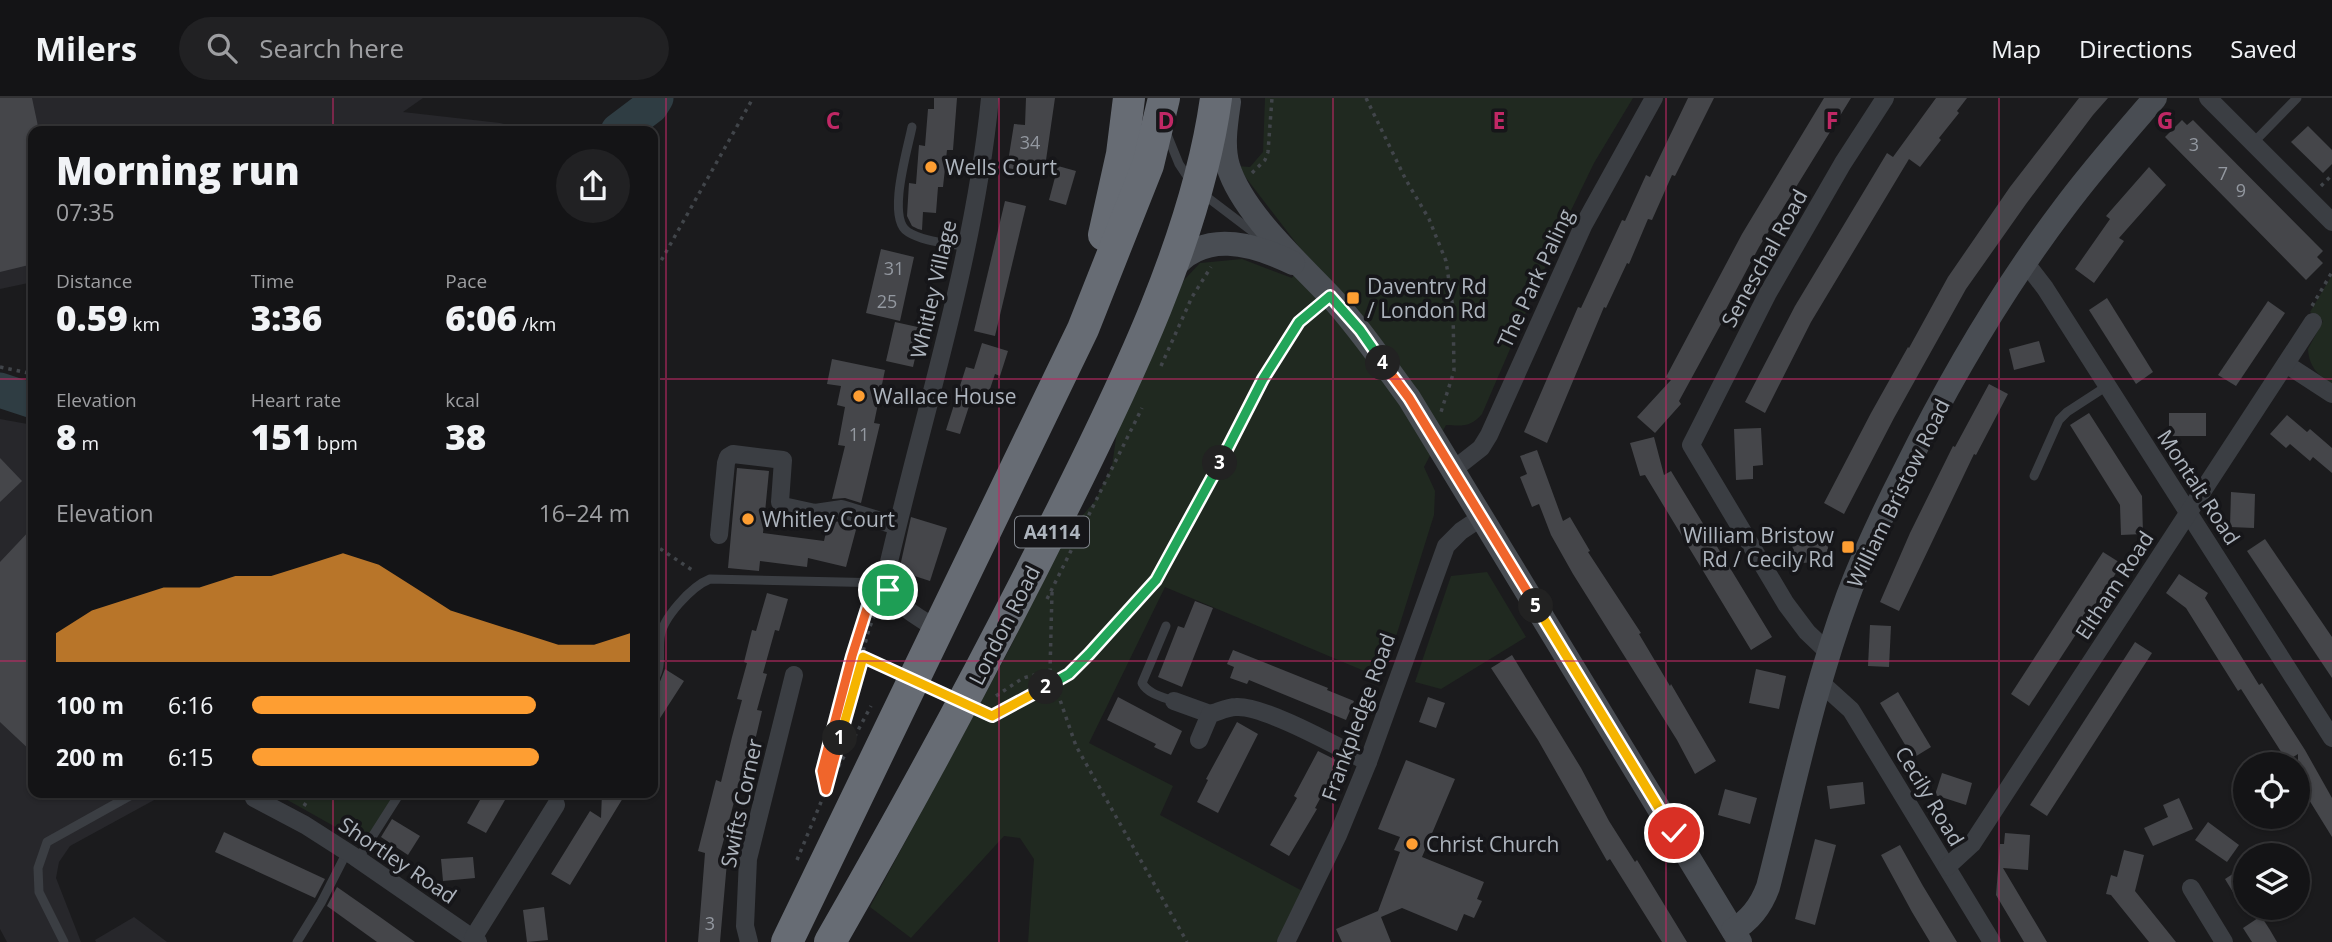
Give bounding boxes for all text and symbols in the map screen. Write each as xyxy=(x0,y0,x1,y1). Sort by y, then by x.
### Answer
search box xyxy=(179,17,669,80)
text: Milers xyxy=(35,26,137,71)
icon: search xyxy=(203,29,241,67)
text: Search here xyxy=(259,30,404,66)
text: Map xyxy=(1991,32,2041,65)
text: Directions xyxy=(2079,32,2192,65)
text: Saved xyxy=(2230,32,2297,65)
text: C xyxy=(826,104,840,136)
text: D xyxy=(1157,104,1175,136)
text: E xyxy=(1493,104,1505,136)
text: F xyxy=(1826,104,1838,136)
text: G xyxy=(2157,104,2173,136)
house number: 34 xyxy=(1020,130,1040,154)
house number: 3 xyxy=(2189,132,2199,156)
text: Morning run xyxy=(56,144,300,196)
button: share xyxy=(556,149,630,223)
place label: Wells Court xyxy=(945,153,1057,181)
marker: Wells Court xyxy=(923,159,939,175)
house number: 7 xyxy=(2218,161,2228,185)
house number: 9 xyxy=(2236,178,2246,202)
street label: Seneschal Road xyxy=(1715,184,1813,332)
text: 07:35 xyxy=(56,196,115,228)
street label: The Park Paling xyxy=(1491,204,1579,352)
street label: Whitley Village xyxy=(903,217,963,361)
house number: 31 xyxy=(884,256,904,280)
text: Distance xyxy=(56,268,132,294)
text: Time xyxy=(251,268,294,294)
text: Pace xyxy=(445,268,487,294)
place label: Daventry Rd / London Rd xyxy=(1367,272,1487,324)
house number: 25 xyxy=(877,289,897,313)
marker: Daventry Rd / London Rd xyxy=(1345,290,1361,306)
text: 0.59 xyxy=(56,294,128,341)
text: 3:36 xyxy=(251,294,322,341)
text: 6:06 xyxy=(445,294,517,341)
text: km xyxy=(128,311,160,337)
text: /km xyxy=(517,311,556,337)
pin: 4 xyxy=(1366,345,1400,380)
text: 4 xyxy=(1377,349,1388,375)
place label: Wallace House xyxy=(873,382,1016,410)
text: Elevation xyxy=(56,387,137,413)
text: Heart rate xyxy=(251,387,341,413)
text: kcal xyxy=(445,387,480,413)
marker: Wallace House xyxy=(851,388,867,404)
street label: William Bristow Road xyxy=(1840,394,1956,592)
text: 8 xyxy=(56,413,77,460)
text: 151 xyxy=(251,413,312,460)
text: 38 xyxy=(445,413,486,460)
house number: 11 xyxy=(849,422,869,446)
street label: Montalt Road xyxy=(2151,424,2247,550)
text: m xyxy=(77,430,99,456)
text: bpm xyxy=(312,430,358,456)
pin: 3 xyxy=(1202,446,1238,480)
text: 3 xyxy=(1214,449,1225,475)
text: Elevation xyxy=(56,497,154,529)
text: 16–24 m xyxy=(539,497,630,529)
place label: Whitley Court xyxy=(762,505,895,533)
marker: Whitley Court xyxy=(740,511,756,527)
road number: A4114 xyxy=(1015,516,1089,547)
place label: William Bristow Rd / Cecily Rd xyxy=(1683,521,1835,573)
street label: Eltham Road xyxy=(2068,525,2160,645)
marker: William Bristow Rd / Cecily Rd xyxy=(1840,539,1856,555)
pin xyxy=(858,560,918,620)
street label: London Road xyxy=(962,561,1046,689)
icon: arrive xyxy=(869,571,907,609)
pin: 5 xyxy=(1518,588,1554,624)
text: 5 xyxy=(1530,592,1541,618)
street label: Frankpledge Road xyxy=(1315,629,1401,805)
pin: 2 xyxy=(1028,670,1064,704)
text: 2 xyxy=(1040,673,1051,699)
text: 100 m xyxy=(56,689,124,721)
text: 6:16 xyxy=(168,689,214,721)
pin: 1 xyxy=(822,720,858,756)
text: 1 xyxy=(834,724,845,750)
street label: Swifts Corner xyxy=(714,736,768,870)
text: 200 m xyxy=(56,741,124,773)
text: 6:15 xyxy=(168,741,214,773)
street label: Cecily Road xyxy=(1889,741,1971,851)
map controls xyxy=(2233,752,2310,920)
button: locate xyxy=(2233,752,2310,829)
pin xyxy=(1644,803,1704,863)
street label: Shortley Road xyxy=(334,810,462,910)
icon: check xyxy=(1655,814,1693,852)
place label: Christ Church xyxy=(1426,830,1559,858)
marker: Christ Church xyxy=(1404,836,1420,852)
button: layers xyxy=(2233,843,2310,920)
house number: 3 xyxy=(705,911,715,935)

